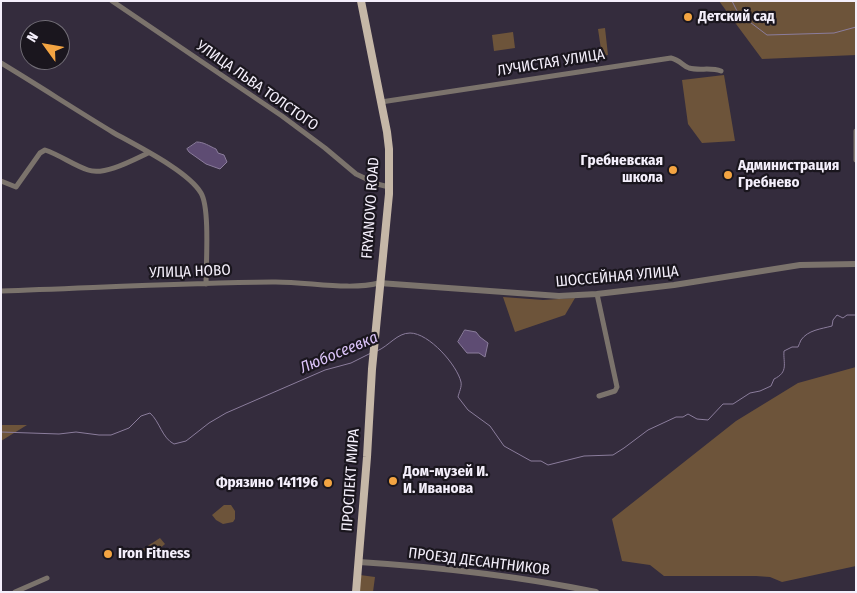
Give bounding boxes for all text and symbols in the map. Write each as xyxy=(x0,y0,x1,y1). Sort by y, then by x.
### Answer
place label: Детский сад xyxy=(698,8,775,26)
marker: Детский сад xyxy=(682,11,694,23)
north arrow xyxy=(20,20,70,70)
text: N xyxy=(23,29,42,45)
street label: УЛИЦА ЛЬВА ТОЛСТОГО xyxy=(193,37,321,135)
street label: ЛУЧИСТАЯ УЛИЦА xyxy=(496,46,606,80)
place label: Гребневская школа xyxy=(581,152,663,187)
street label: FRYANOVO ROAD xyxy=(358,157,384,259)
place label: Администрация Гребнево xyxy=(738,157,839,192)
marker: Гребневская школа xyxy=(667,164,679,176)
marker: Администрация Гребнево xyxy=(722,169,734,181)
street label: УЛИЦА НОВО xyxy=(149,262,231,282)
street label: ШОССЕЙНАЯ УЛИЦА xyxy=(555,263,679,291)
water label: Любосеевка xyxy=(297,328,381,378)
street label: ПРОСПЕКТ МИРА xyxy=(338,428,364,532)
place label: Дом-музей И. И. Иванова xyxy=(403,463,489,498)
place label: Фрязино 141196 xyxy=(216,474,318,492)
marker: Дом-музей И. И. Иванова xyxy=(387,475,399,487)
marker: Фрязино 141196 xyxy=(322,477,334,489)
street label: ПРОЕЗД ДЕСАНТНИКОВ xyxy=(407,544,551,580)
place label: Iron Fitness xyxy=(118,545,190,563)
marker: Iron Fitness xyxy=(102,548,114,560)

